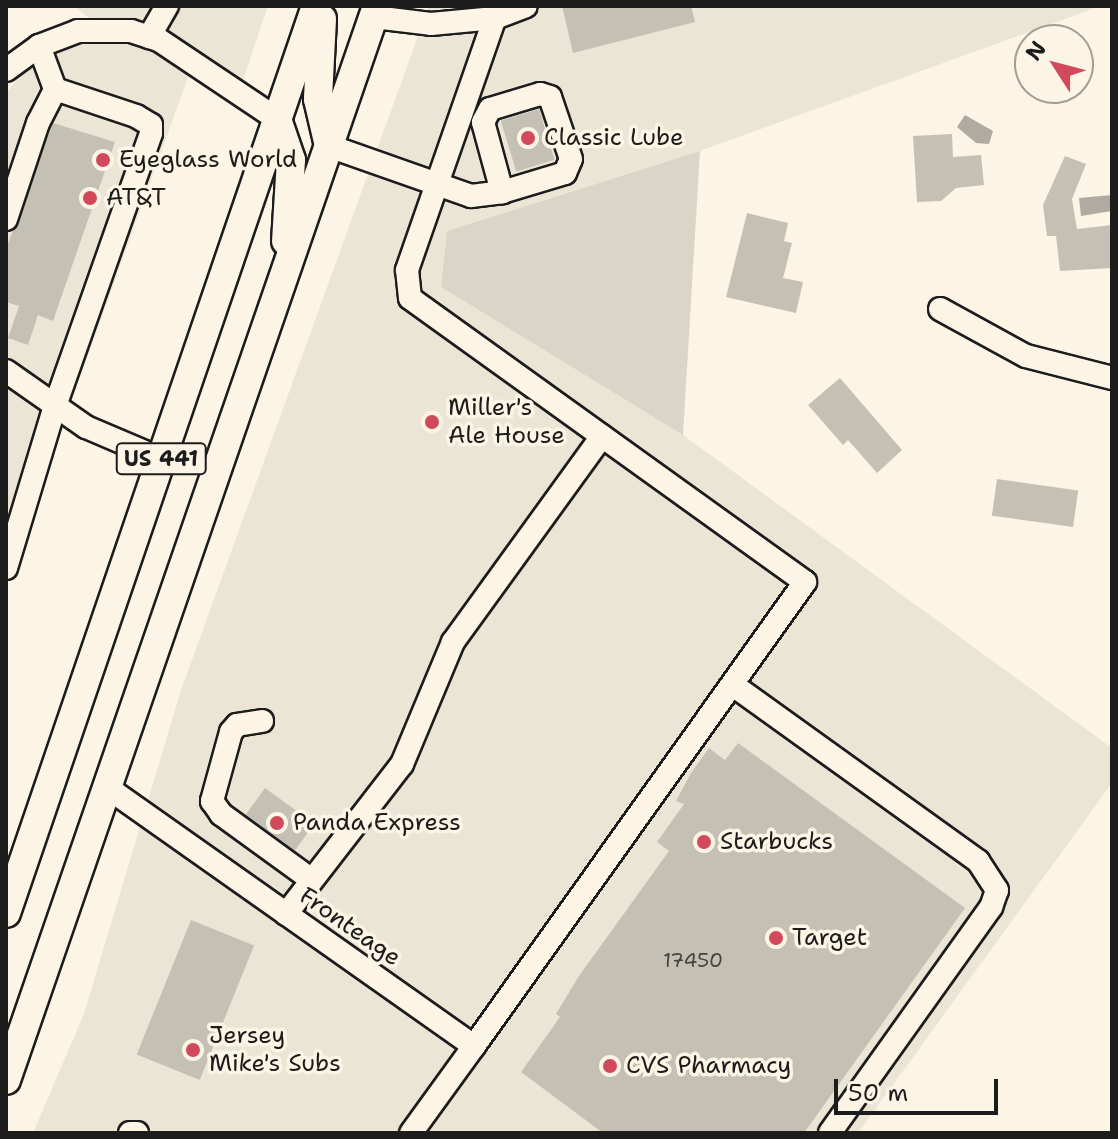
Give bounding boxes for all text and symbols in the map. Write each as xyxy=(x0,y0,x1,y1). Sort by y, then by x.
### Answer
north arrow xyxy=(1014,24,1094,104)
text: N xyxy=(1019,35,1053,66)
place label: Classic Lube xyxy=(544,124,684,152)
marker: Classic Lube xyxy=(519,129,537,147)
place label: Eyeglass World xyxy=(119,146,297,174)
marker: Eyeglass World xyxy=(94,151,112,169)
place label: AT&T xyxy=(106,184,166,212)
marker: AT&T xyxy=(81,189,99,207)
place label: Miller's Ale House xyxy=(448,394,565,450)
marker: Miller's Ale House xyxy=(423,413,441,431)
road number: US 441 xyxy=(115,441,207,477)
place label: Panda Express xyxy=(293,809,461,837)
marker: Panda Express xyxy=(268,814,286,832)
place label: Starbucks xyxy=(720,828,833,856)
marker: Starbucks xyxy=(695,833,713,851)
street label: Fronteage xyxy=(294,882,406,972)
place label: Target xyxy=(792,924,867,952)
marker: Target xyxy=(767,929,785,947)
house number: 17450 xyxy=(663,948,723,972)
place label: Jersey Mike's Subs xyxy=(209,1022,341,1078)
marker: Jersey Mike's Subs xyxy=(184,1041,202,1059)
place label: CVS Pharmacy xyxy=(626,1052,791,1080)
marker: CVS Pharmacy xyxy=(601,1057,619,1075)
scale bar xyxy=(838,1063,1002,1113)
text: 50 m xyxy=(848,1077,908,1109)

